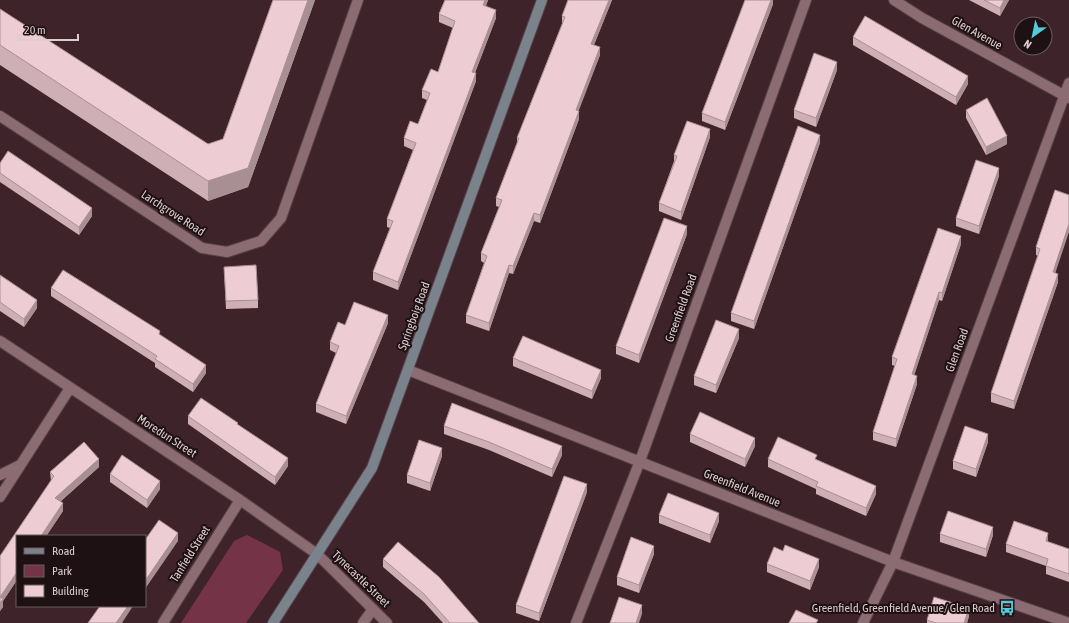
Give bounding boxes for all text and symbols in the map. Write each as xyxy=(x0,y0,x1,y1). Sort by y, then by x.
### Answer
street label: Glen Avenue xyxy=(949,13,1005,53)
scale bar xyxy=(18,16,78,42)
north arrow xyxy=(1013,16,1053,56)
text: 20 m xyxy=(24,23,46,37)
text: N xyxy=(1022,38,1034,51)
street label: Larchgrove Road xyxy=(139,187,207,239)
street label: Greenfield Road xyxy=(662,272,700,344)
street label: Springboig Road xyxy=(395,280,433,352)
street label: Glen Road xyxy=(943,326,971,374)
street label: Moredun Street xyxy=(135,412,200,461)
street label: Greenfield Avenue xyxy=(702,466,782,510)
street label: Tanfield Street xyxy=(167,523,213,585)
legend xyxy=(16,535,146,607)
text: Road xyxy=(52,544,75,558)
street label: Tynecastle Street xyxy=(329,548,393,611)
text: Park xyxy=(52,564,73,578)
text: Building xyxy=(52,584,90,598)
bus stop icon: Greenfield, Greenfield Avenue/ Glen Road xyxy=(998,599,1016,617)
place label: Greenfield, Greenfield Avenue/ Glen Road xyxy=(812,601,995,615)

